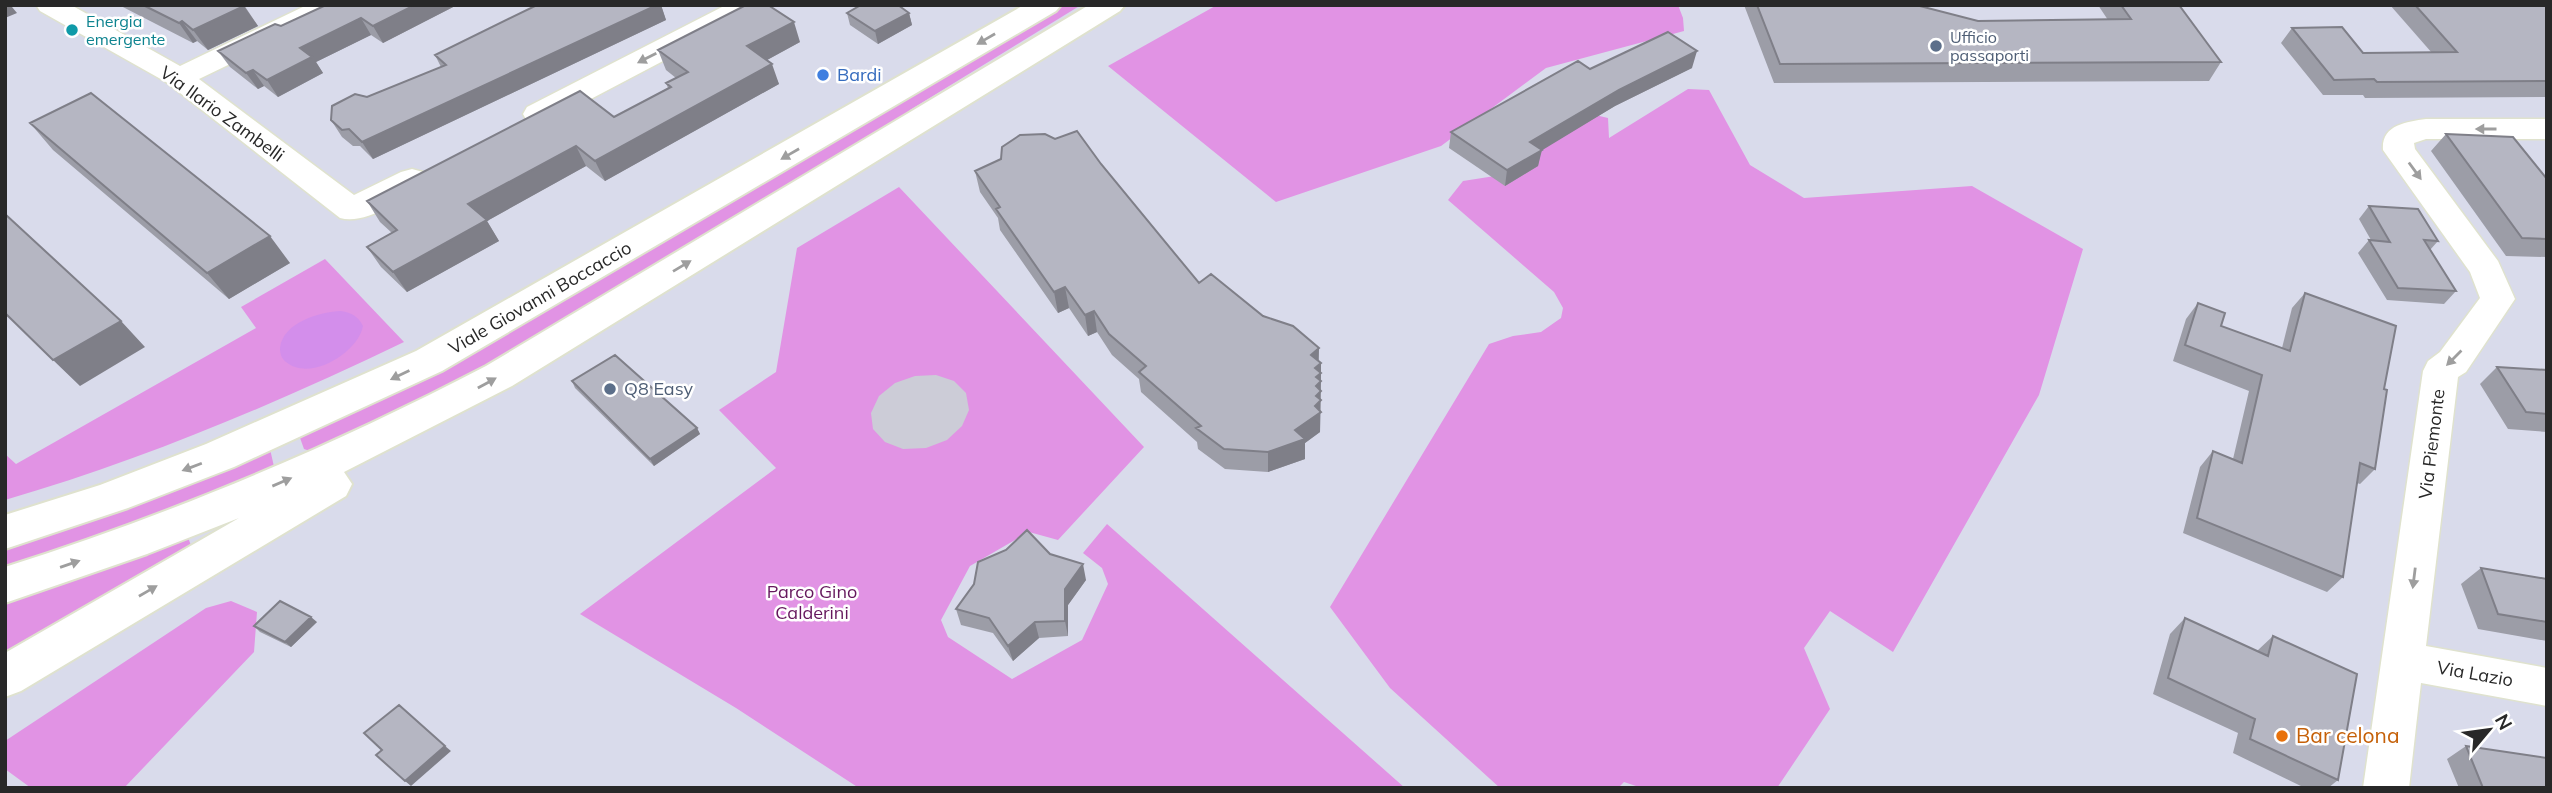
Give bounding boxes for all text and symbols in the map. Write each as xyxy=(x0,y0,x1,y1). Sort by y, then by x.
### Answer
place label: Energia emergente xyxy=(86,11,165,49)
marker: Energia emergente xyxy=(64,22,80,38)
place label: Ufficio passaporti xyxy=(1950,27,2029,65)
one-way arrow xyxy=(977,33,996,45)
marker: Ufficio passaporti xyxy=(1928,38,1944,54)
one-way arrow xyxy=(637,52,657,64)
street label: Via Ilario Zambelli xyxy=(155,61,289,167)
place label: Bardi xyxy=(837,63,882,86)
marker: Bardi xyxy=(815,67,831,83)
one-way arrow xyxy=(2475,123,2497,135)
one-way arrow xyxy=(781,148,800,161)
one-way arrow xyxy=(2408,162,2422,180)
street label: Viale Giovanni Boccaccio xyxy=(444,236,635,359)
one-way arrow xyxy=(672,259,691,272)
one-way arrow xyxy=(2446,349,2463,366)
one-way arrow xyxy=(390,369,410,380)
one-way arrow xyxy=(477,377,497,389)
place label: Q8 Easy xyxy=(624,377,693,400)
marker: Q8 Easy xyxy=(602,381,618,397)
street label: Via Piemonte xyxy=(2413,388,2450,500)
one-way arrow xyxy=(182,461,203,472)
one-way arrow xyxy=(272,477,293,488)
one-way arrow xyxy=(60,558,81,569)
one-way arrow xyxy=(2409,567,2420,589)
park label: Parco Gino Calderini xyxy=(767,580,857,624)
one-way arrow xyxy=(138,585,157,597)
street label: Via Lazio xyxy=(2435,656,2515,692)
north arrow xyxy=(2454,695,2524,765)
text: N xyxy=(2490,710,2518,734)
place label: Bar celona xyxy=(2296,722,2400,748)
marker: Bar celona xyxy=(2274,728,2290,744)

